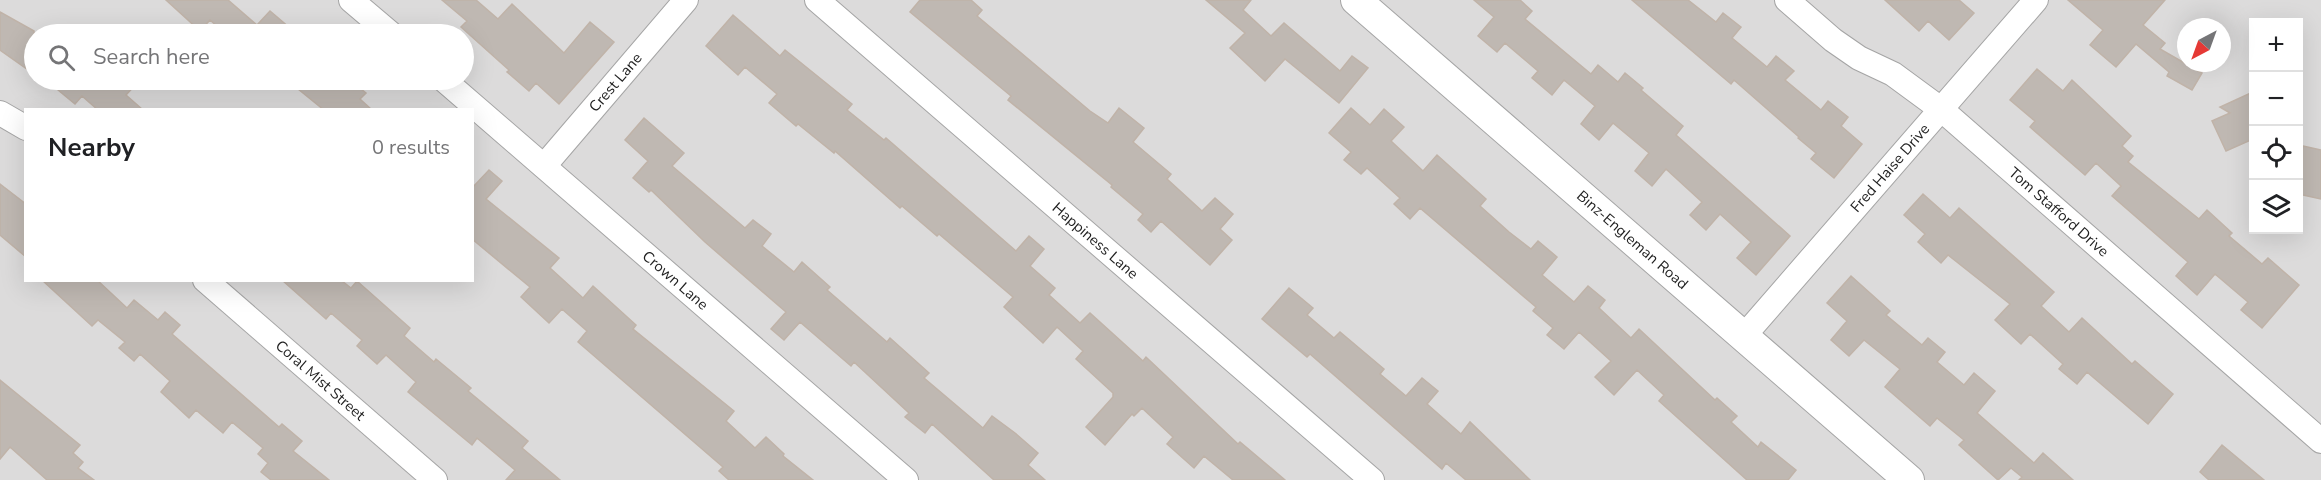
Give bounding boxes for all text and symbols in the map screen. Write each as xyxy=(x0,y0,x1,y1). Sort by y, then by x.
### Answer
north arrow xyxy=(2177,18,2231,72)
map controls xyxy=(2249,18,2303,234)
button: + xyxy=(2249,18,2303,72)
search box xyxy=(24,24,474,90)
icon: search xyxy=(45,41,78,74)
text: Search here xyxy=(93,42,210,72)
street label: Crest Lane xyxy=(584,48,647,116)
button: − xyxy=(2249,72,2303,126)
street label: Fred Haise Drive xyxy=(1846,119,1934,217)
button: locate xyxy=(2249,126,2303,180)
text: Nearby xyxy=(48,130,135,165)
text: 0 results xyxy=(372,134,450,161)
street label: Tom Stafford Drive xyxy=(2004,163,2113,261)
button: layers xyxy=(2249,180,2303,234)
street label: Binz-Engleman Road xyxy=(1572,186,1692,294)
street label: Happiness Lane xyxy=(1048,198,1143,284)
street label: Crown Lane xyxy=(638,246,713,314)
street label: Coral Mist Street xyxy=(271,336,370,426)

